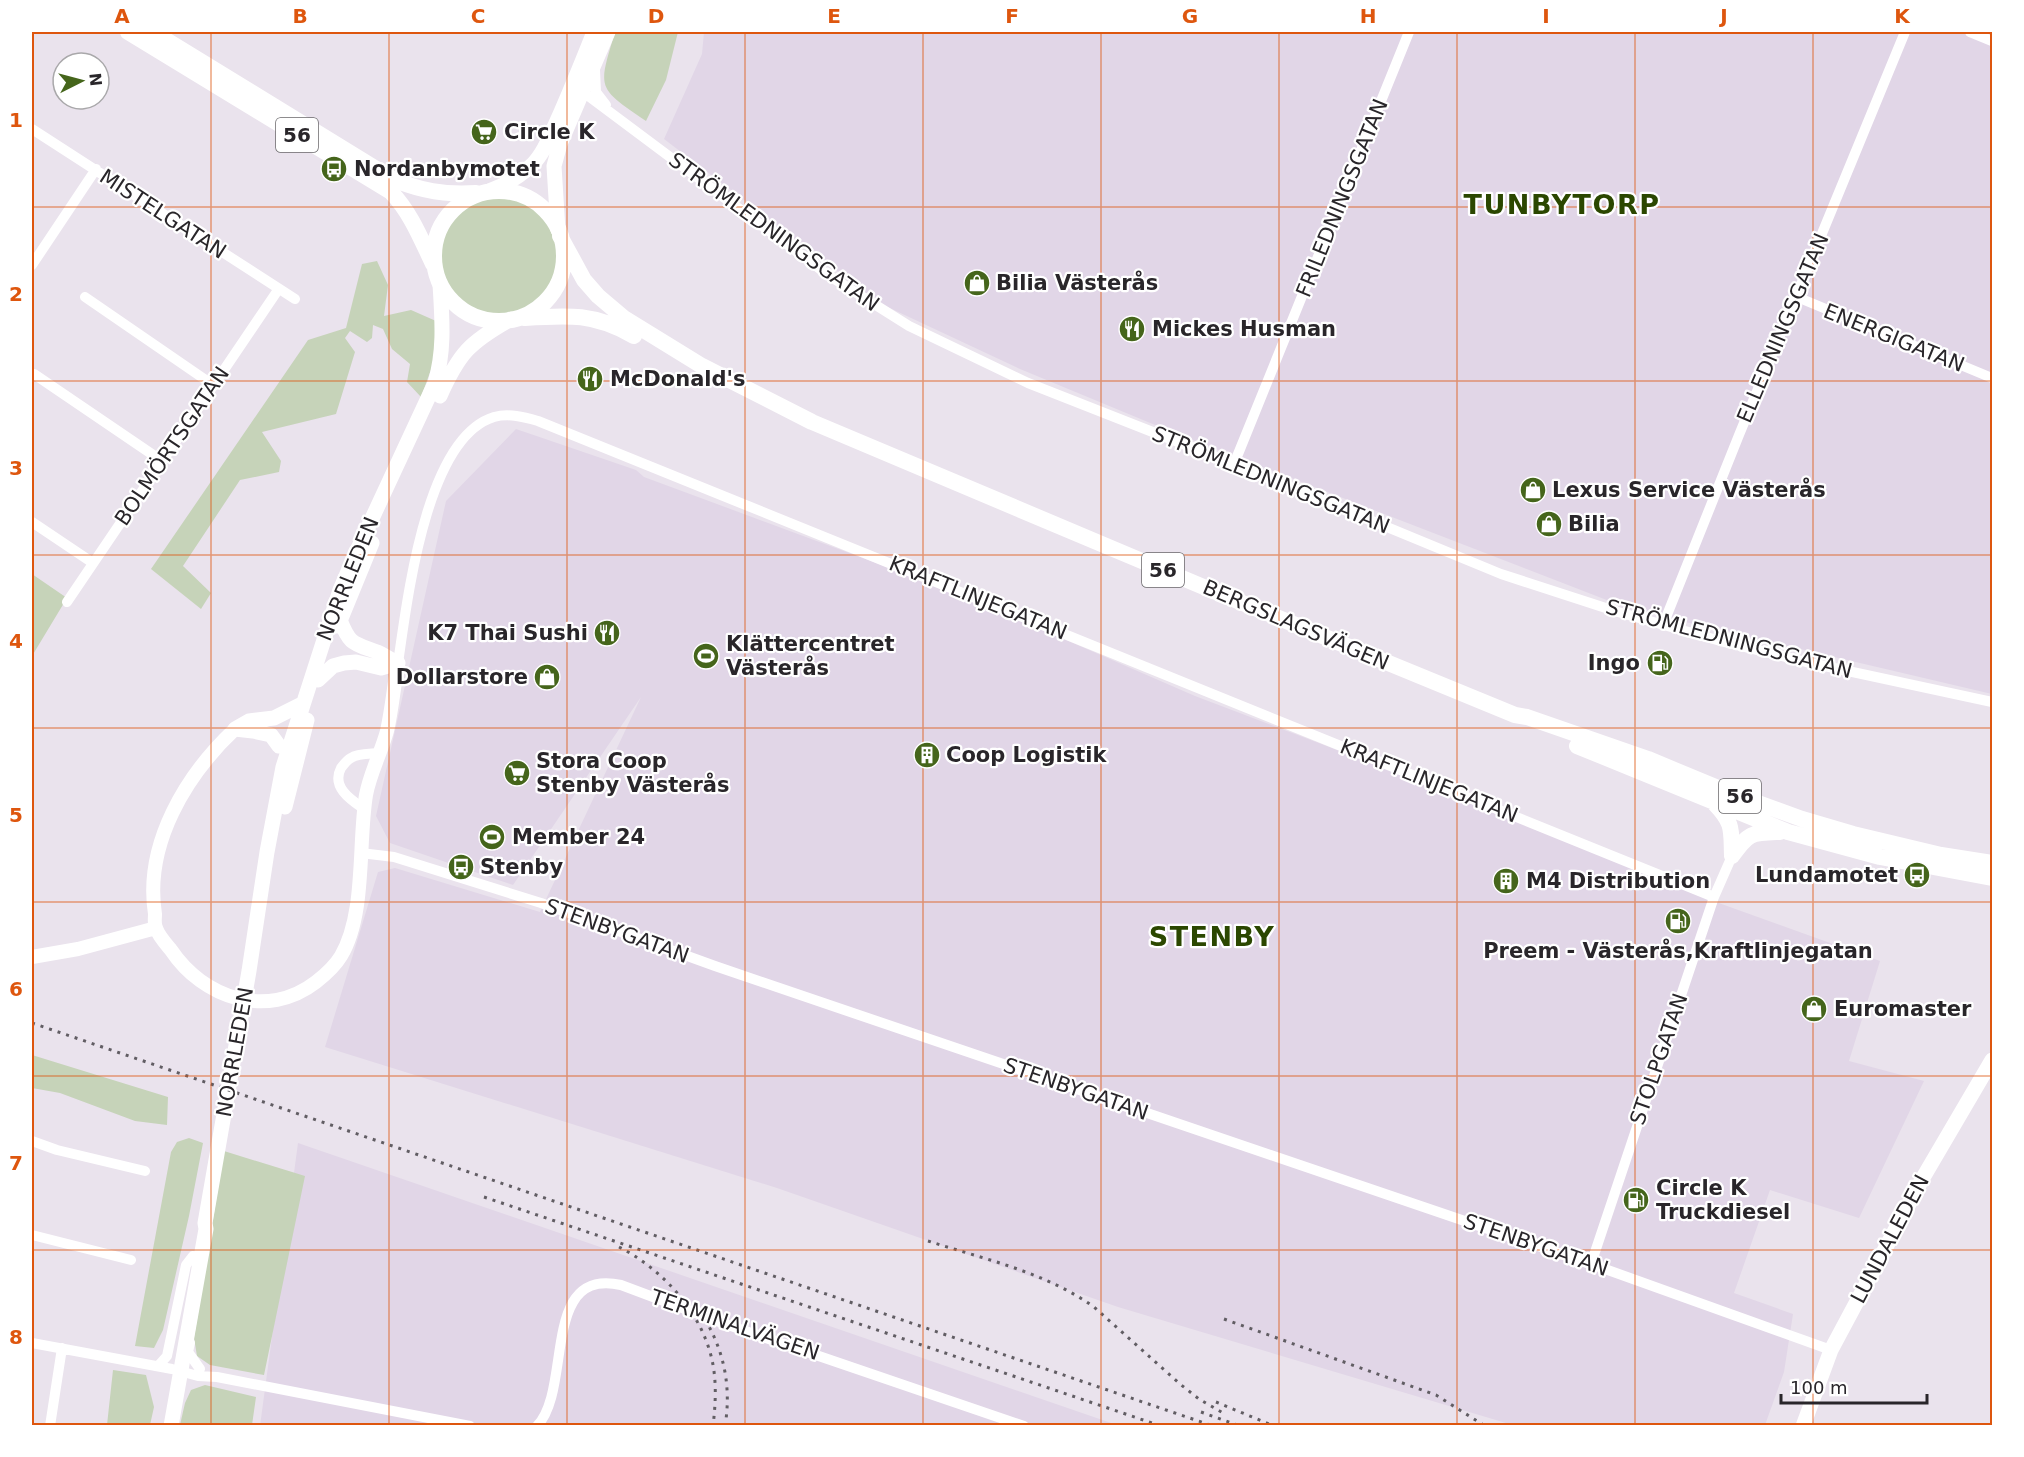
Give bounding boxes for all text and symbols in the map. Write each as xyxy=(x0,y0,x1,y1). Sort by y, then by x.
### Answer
text: A xyxy=(114,4,130,28)
text: B xyxy=(292,4,308,28)
text: C xyxy=(471,4,485,28)
text: D xyxy=(648,4,664,28)
text: E xyxy=(827,4,841,28)
text: F xyxy=(1005,4,1019,28)
text: G xyxy=(1182,4,1198,28)
text: H xyxy=(1360,4,1376,28)
text: I xyxy=(1542,4,1550,28)
text: J xyxy=(1718,4,1728,28)
text: K xyxy=(1894,4,1911,28)
north arrow xyxy=(51,51,111,111)
text: N xyxy=(85,72,106,87)
street label: FRILEDNINGSGATAN xyxy=(1291,95,1393,301)
text: 1 xyxy=(9,108,23,132)
supermarket icon: Circle K xyxy=(469,117,499,147)
road number: 56 xyxy=(276,118,318,152)
place label: Circle K xyxy=(504,120,595,144)
street label: STRÖMLEDNINGSGATAN xyxy=(664,147,884,316)
bus stop icon: Nordanbymotet xyxy=(319,154,349,184)
place label: Nordanbymotet xyxy=(354,157,540,181)
street label: MISTELGATAN xyxy=(95,164,231,264)
district label: TUNBYTORP xyxy=(1463,189,1661,220)
street label: ELLEDNINGSGATAN xyxy=(1732,230,1834,426)
shop icon: Bilia Västerås xyxy=(962,268,992,298)
place label: Bilia Västerås xyxy=(996,270,1158,295)
text: 2 xyxy=(9,282,23,306)
street label: ENERGIGATAN xyxy=(1820,299,1968,377)
restaurant icon: Mickes Husman xyxy=(1117,314,1147,344)
place label: Mickes Husman xyxy=(1152,317,1336,341)
street label: BOLMÖRTSGATAN xyxy=(109,361,234,530)
restaurant icon: McDonald's xyxy=(575,364,605,394)
place label: McDonald's xyxy=(610,367,746,391)
street label: STRÖMLEDNINGSGATAN xyxy=(1149,420,1394,539)
text: 3 xyxy=(9,456,23,480)
shop icon: Lexus Service Västerås xyxy=(1518,475,1548,505)
place label: Lexus Service Västerås xyxy=(1552,477,1826,502)
shop icon: Bilia xyxy=(1534,509,1564,539)
place label: Bilia xyxy=(1568,512,1620,536)
street label: NORRLEDEN xyxy=(312,514,384,644)
street label: KRAFTLINJEGATAN xyxy=(886,551,1070,645)
road number: 56 xyxy=(1142,553,1184,587)
street label: BERGSLAGSVÄGEN xyxy=(1199,574,1393,675)
street label: STRÖMLEDNINGSGATAN xyxy=(1603,594,1855,683)
restaurant icon: K7 Thai Sushi xyxy=(592,618,622,648)
place label: K7 Thai Sushi xyxy=(427,621,588,645)
text: 4 xyxy=(9,629,23,653)
place label: Klättercentret Västerås xyxy=(726,632,895,680)
sports icon: Klättercentret Västerås xyxy=(691,641,721,671)
fuel station icon: Ingo xyxy=(1645,648,1675,678)
place label: Ingo xyxy=(1588,651,1640,675)
shop icon: Dollarstore xyxy=(532,662,562,692)
place label: Dollarstore xyxy=(396,665,528,689)
street label: KRAFTLINJEGATAN xyxy=(1337,734,1521,828)
building icon: Coop Logistik xyxy=(912,740,942,770)
place label: Coop Logistik xyxy=(946,743,1107,767)
place label: Stora Coop Stenby Västerås xyxy=(536,749,729,797)
supermarket icon: Stora Coop Stenby Västerås xyxy=(502,758,532,788)
road number: 56 xyxy=(1719,779,1761,813)
text: 5 xyxy=(9,803,23,827)
sports icon: Member 24 xyxy=(477,822,507,852)
place label: Member 24 xyxy=(512,825,645,849)
bus stop icon: Stenby xyxy=(446,852,476,882)
place label: Stenby xyxy=(480,855,563,879)
bus stop icon: Lundamotet xyxy=(1902,860,1932,890)
place label: Lundamotet xyxy=(1755,863,1898,887)
building icon: M4 Distribution xyxy=(1491,866,1521,896)
place label: M4 Distribution xyxy=(1526,869,1710,893)
street label: STENBYGATAN xyxy=(542,894,692,968)
fuel station icon: Preem - Västerås,Kraftlinjegatan xyxy=(1663,906,1693,936)
district label: STENBY xyxy=(1149,921,1275,952)
place label: Preem - Västerås,Kraftlinjegatan xyxy=(1483,938,1873,963)
text: 6 xyxy=(9,977,23,1001)
street label: NORRLEDEN xyxy=(212,985,258,1119)
street label: STOLPGATAN xyxy=(1625,990,1693,1128)
shop icon: Euromaster xyxy=(1799,994,1829,1024)
place label: Euromaster xyxy=(1834,997,1972,1021)
street label: STENBYGATAN xyxy=(1000,1053,1152,1125)
text: 7 xyxy=(9,1151,23,1175)
street label: LUNDALEDEN xyxy=(1846,1171,1934,1307)
place label: Circle K Truckdiesel xyxy=(1656,1176,1790,1224)
fuel station icon: Circle K Truckdiesel xyxy=(1621,1185,1651,1215)
street label: STENBYGATAN xyxy=(1460,1209,1612,1281)
street label: TERMINALVÄGEN xyxy=(647,1284,823,1365)
text: 8 xyxy=(9,1325,23,1349)
scale bar xyxy=(1781,1367,1926,1405)
text: 100 m xyxy=(1790,1377,1848,1398)

